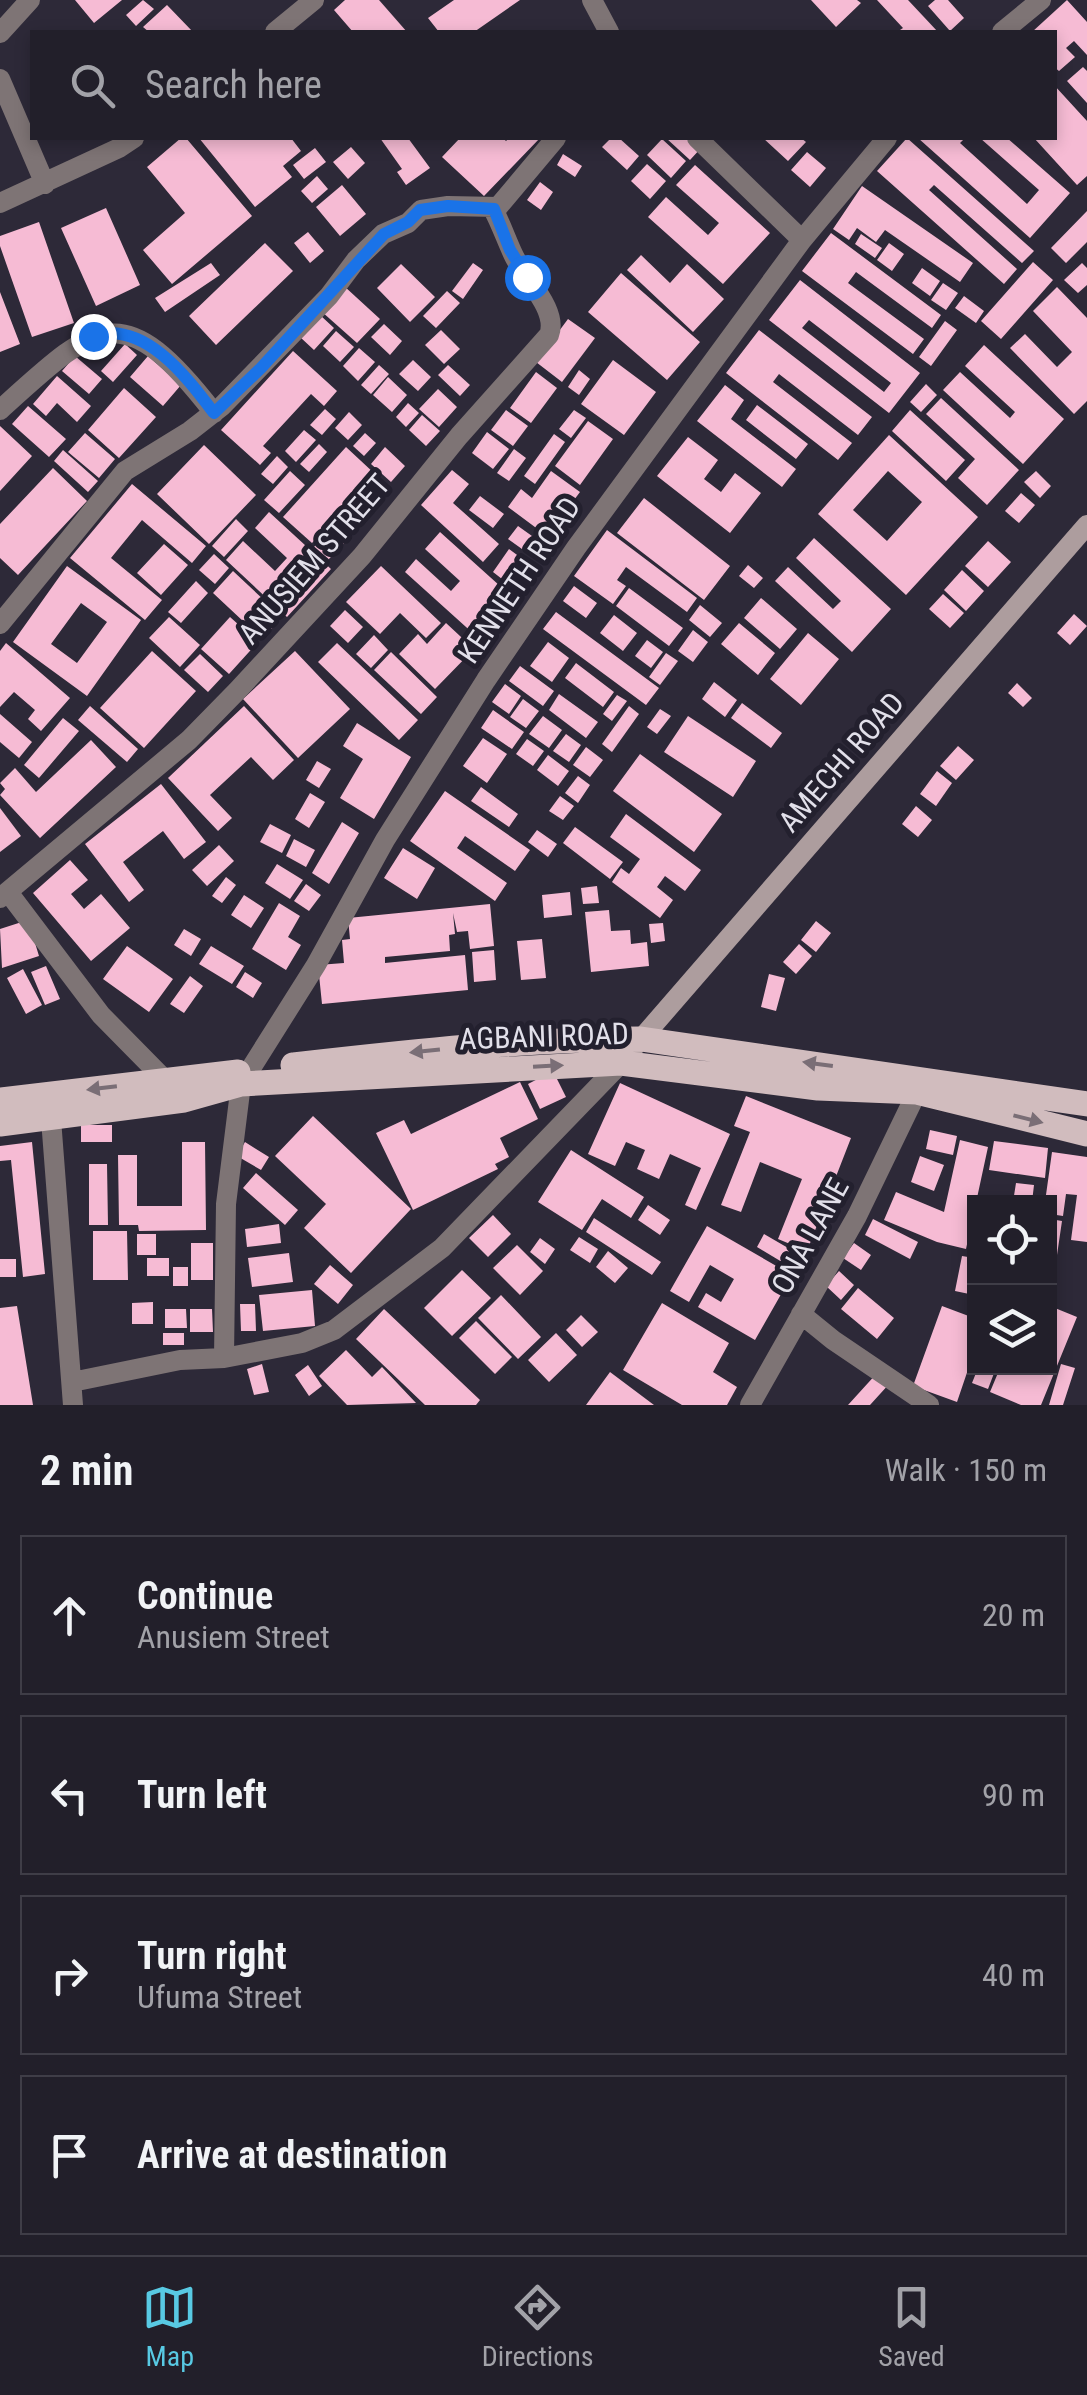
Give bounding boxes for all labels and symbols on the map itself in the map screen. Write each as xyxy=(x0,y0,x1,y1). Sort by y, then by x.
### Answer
route start xyxy=(505,255,551,301)
route end xyxy=(71,314,117,360)
street label: ANUSIEM STREET xyxy=(231,467,397,651)
street label: KENNETH ROAD xyxy=(451,490,587,670)
street label: AMECHI ROAD xyxy=(771,685,911,839)
street label: AGBANI ROAD xyxy=(459,1016,629,1056)
one-way arrow xyxy=(408,1044,440,1060)
one-way arrow xyxy=(801,1056,833,1072)
one-way arrow xyxy=(533,1058,565,1074)
one-way arrow xyxy=(86,1080,117,1096)
one-way arrow xyxy=(1013,1112,1044,1128)
street label: ONA LANE xyxy=(764,1172,856,1300)

